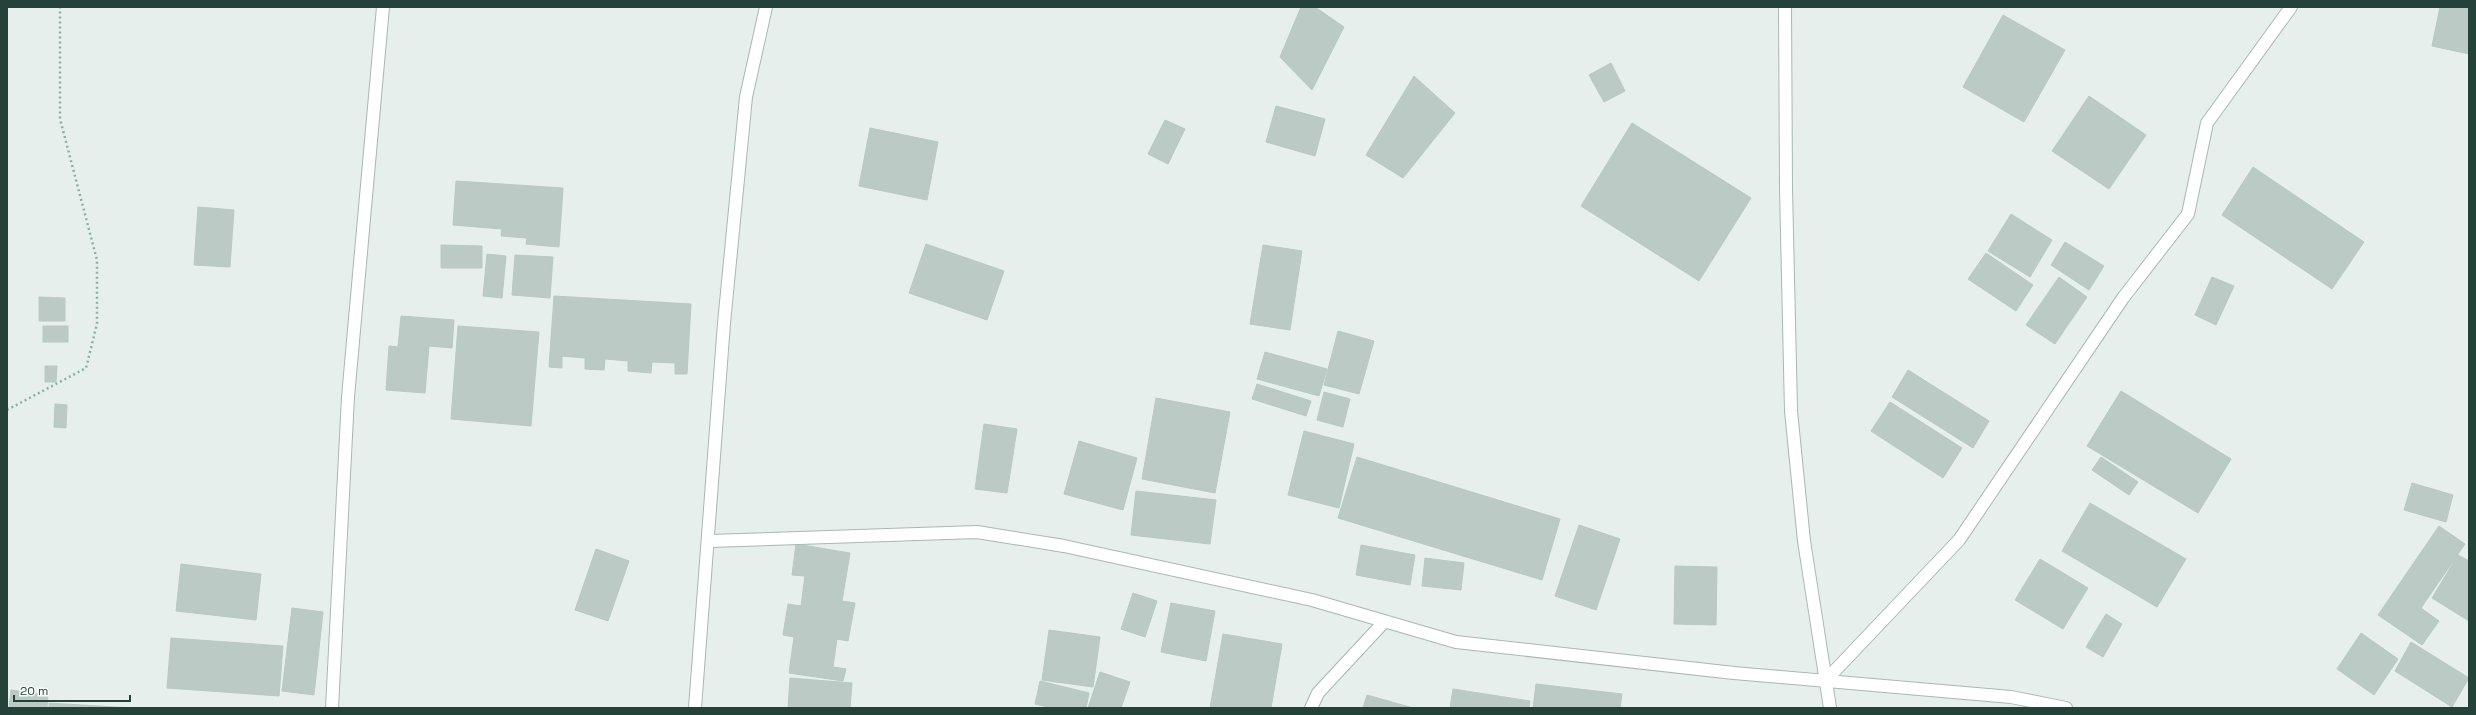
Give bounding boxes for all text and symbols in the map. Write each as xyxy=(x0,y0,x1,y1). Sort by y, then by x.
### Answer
scale bar xyxy=(14,677,130,703)
text: 20 m xyxy=(20,683,48,699)

